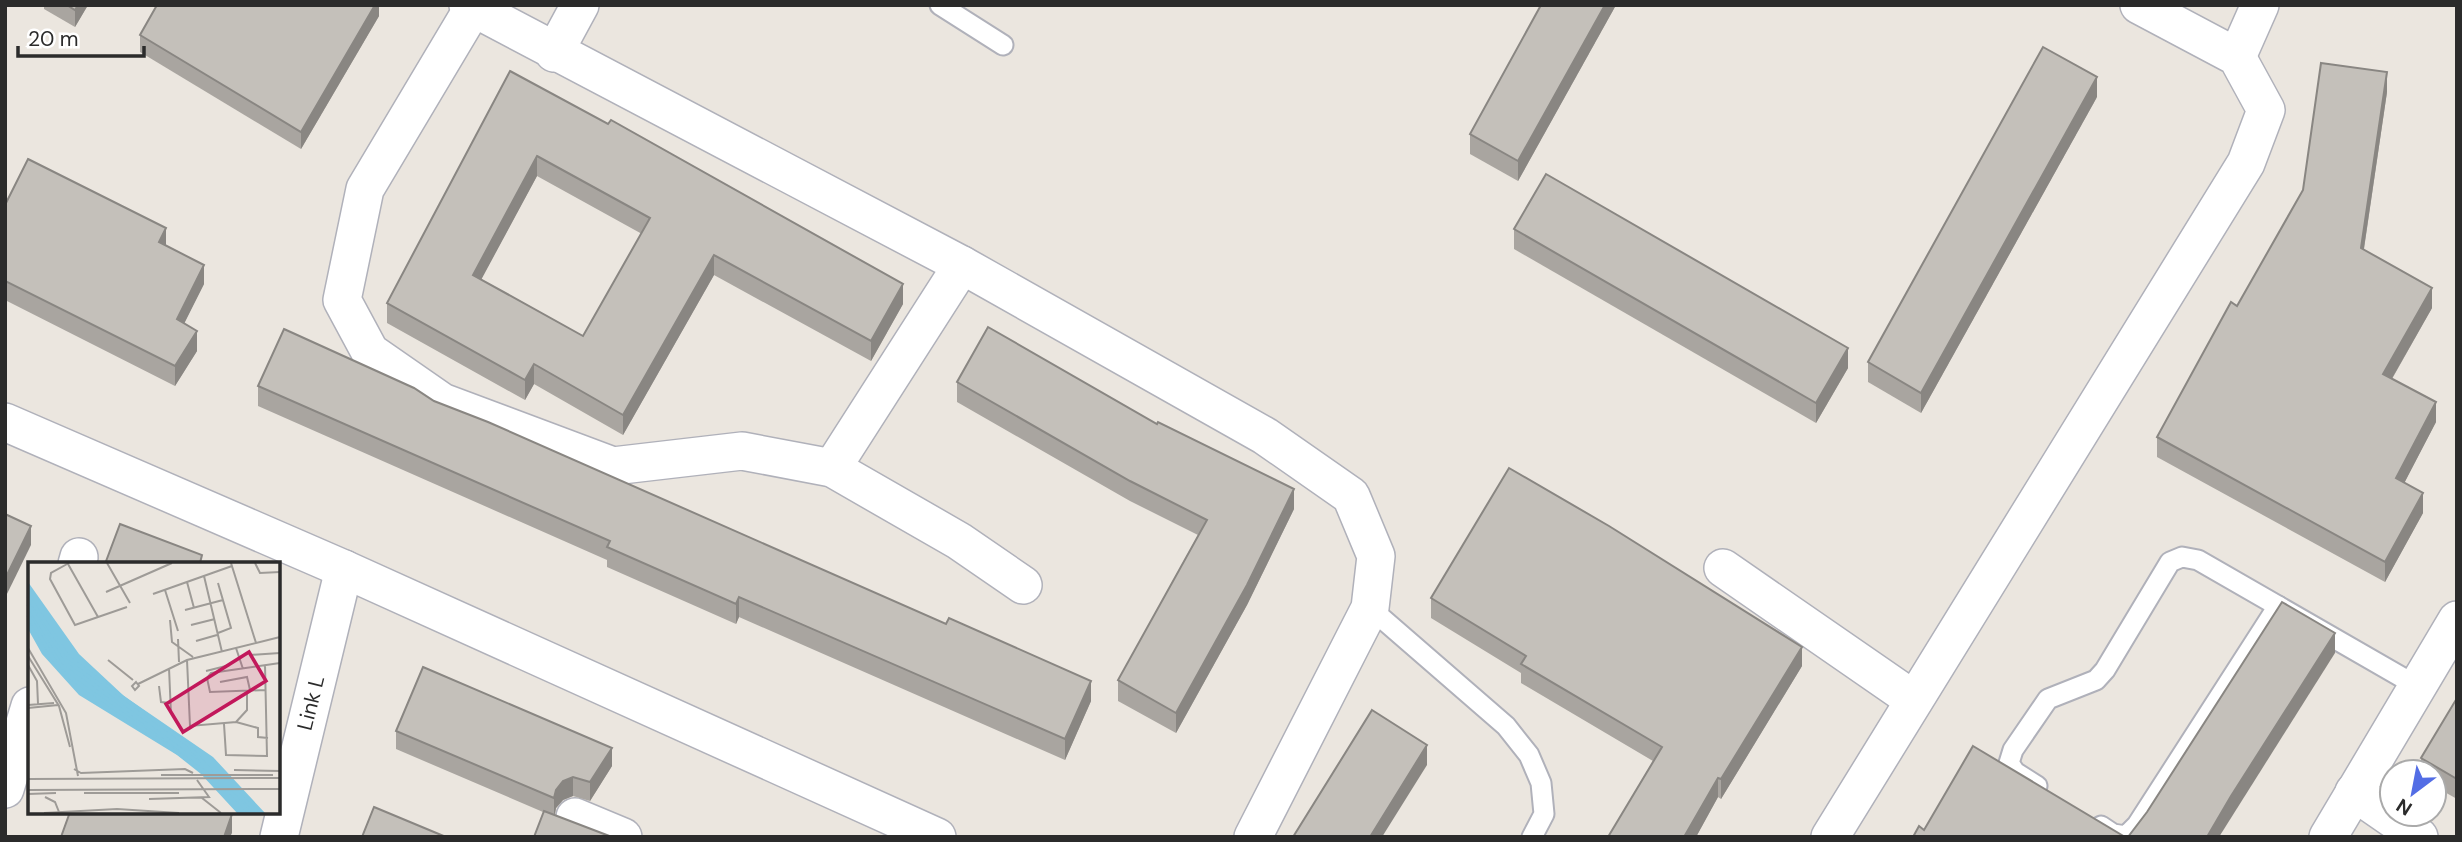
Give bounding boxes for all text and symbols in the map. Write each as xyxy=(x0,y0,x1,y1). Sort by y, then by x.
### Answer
scale bar xyxy=(18,14,144,58)
text: 20 m xyxy=(28,25,79,53)
inset map xyxy=(28,562,280,814)
street label: Link L xyxy=(291,673,331,733)
north arrow xyxy=(2378,758,2448,828)
text: N xyxy=(2392,793,2417,821)

